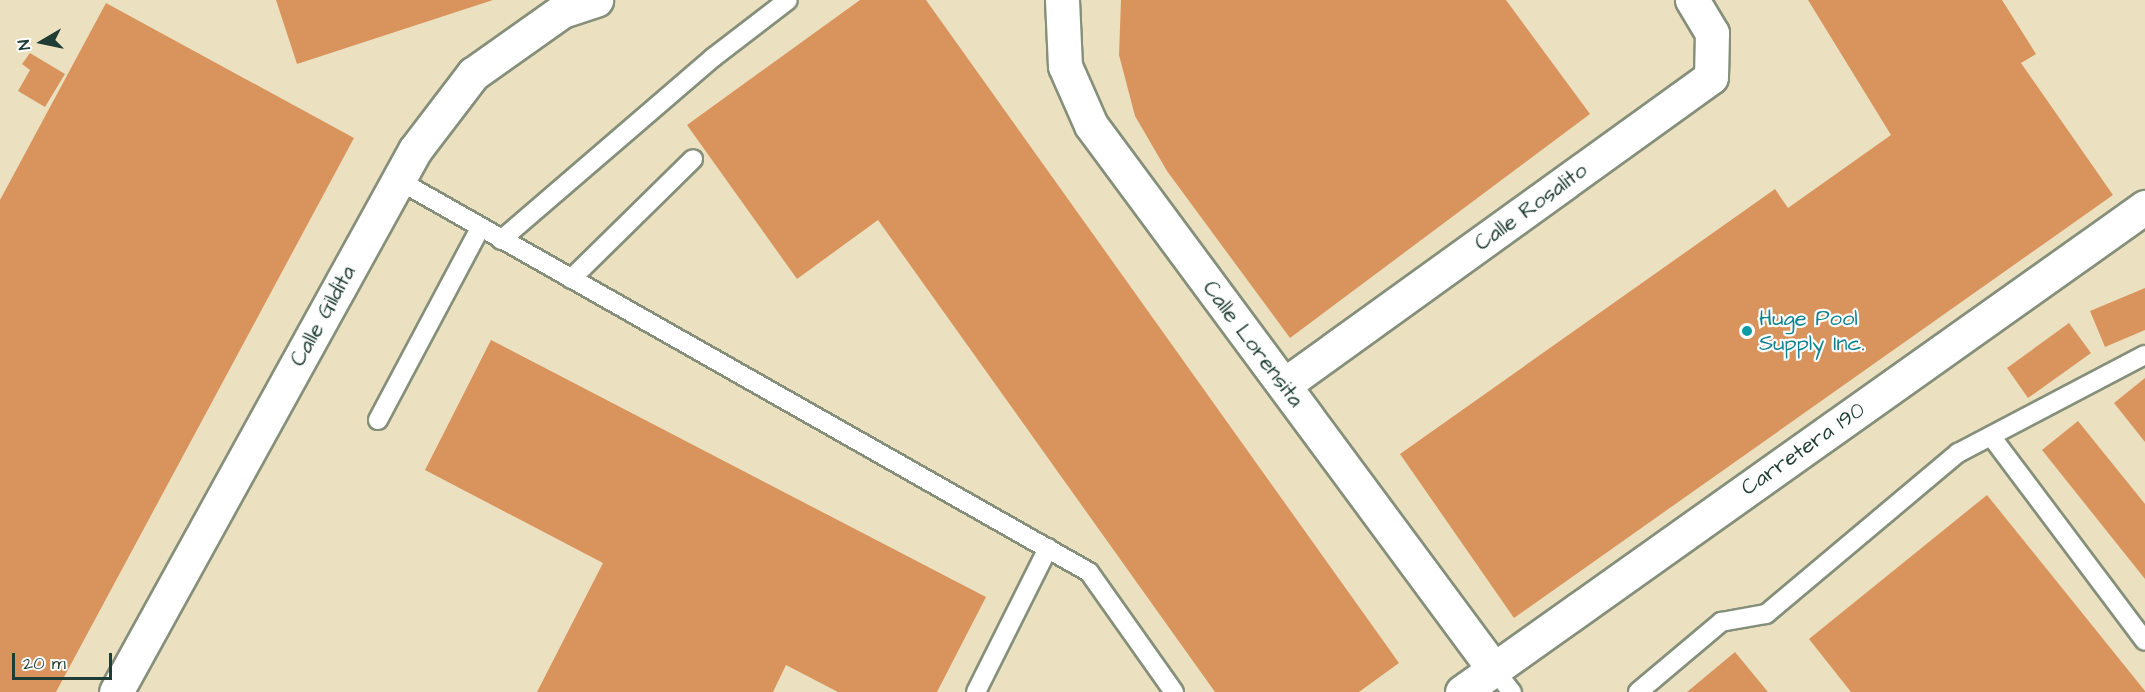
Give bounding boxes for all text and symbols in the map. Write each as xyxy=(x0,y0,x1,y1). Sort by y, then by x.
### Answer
north arrow xyxy=(12,12,72,72)
text: N xyxy=(13,38,36,51)
street label: Calle Rosalito xyxy=(1470,157,1592,257)
street label: Calle Gildita xyxy=(285,261,361,371)
street label: Calle Lorensita xyxy=(1197,276,1309,412)
place label: Huge Pool Supply Inc. xyxy=(1759,305,1864,356)
marker: Huge Pool Supply Inc. xyxy=(1740,324,1754,338)
street label: Carretera 190 xyxy=(1736,397,1870,501)
scale bar xyxy=(15,641,116,679)
text: 20 m xyxy=(23,651,66,676)

